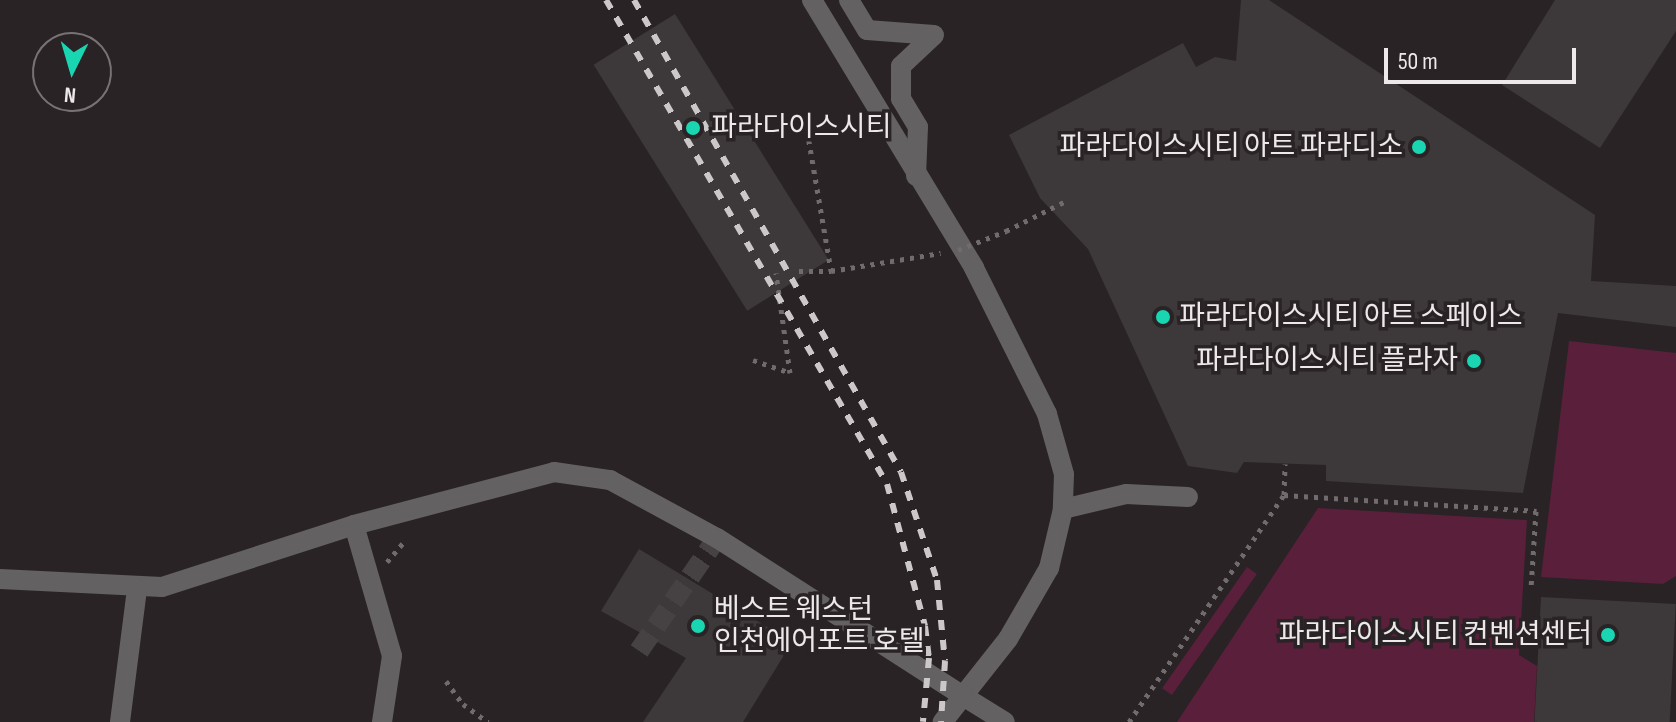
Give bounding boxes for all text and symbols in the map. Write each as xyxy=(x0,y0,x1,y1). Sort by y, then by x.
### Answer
north arrow xyxy=(32,32,112,112)
scale bar xyxy=(1388,32,1580,82)
text: 50 m xyxy=(1398,47,1438,76)
text: N xyxy=(63,80,77,108)
place label: 파라다이스시티 xyxy=(711,111,891,145)
marker: 파라다이스시티 xyxy=(682,117,704,139)
place label: 파라다이스시티 아트 파라디소 xyxy=(1059,130,1403,164)
marker: 파라다이스시티 아트 파라디소 xyxy=(1410,138,1428,156)
place label: 파라다이스시티 아트 스페이스 xyxy=(1179,300,1523,334)
marker: 파라다이스시티 아트 스페이스 xyxy=(1154,308,1172,326)
place label: 파라다이스시티 플라자 xyxy=(1196,344,1458,378)
marker: 파라다이스시티 플라자 xyxy=(1465,352,1483,370)
place label: 베스트 웨스턴 인천에어포트 호텔 xyxy=(714,593,925,659)
marker: 베스트 웨스턴 인천에어포트 호텔 xyxy=(689,617,707,635)
place label: 파라다이스시티 컨벤션센터 xyxy=(1278,618,1592,652)
marker: 파라다이스시티 컨벤션센터 xyxy=(1599,626,1617,644)

